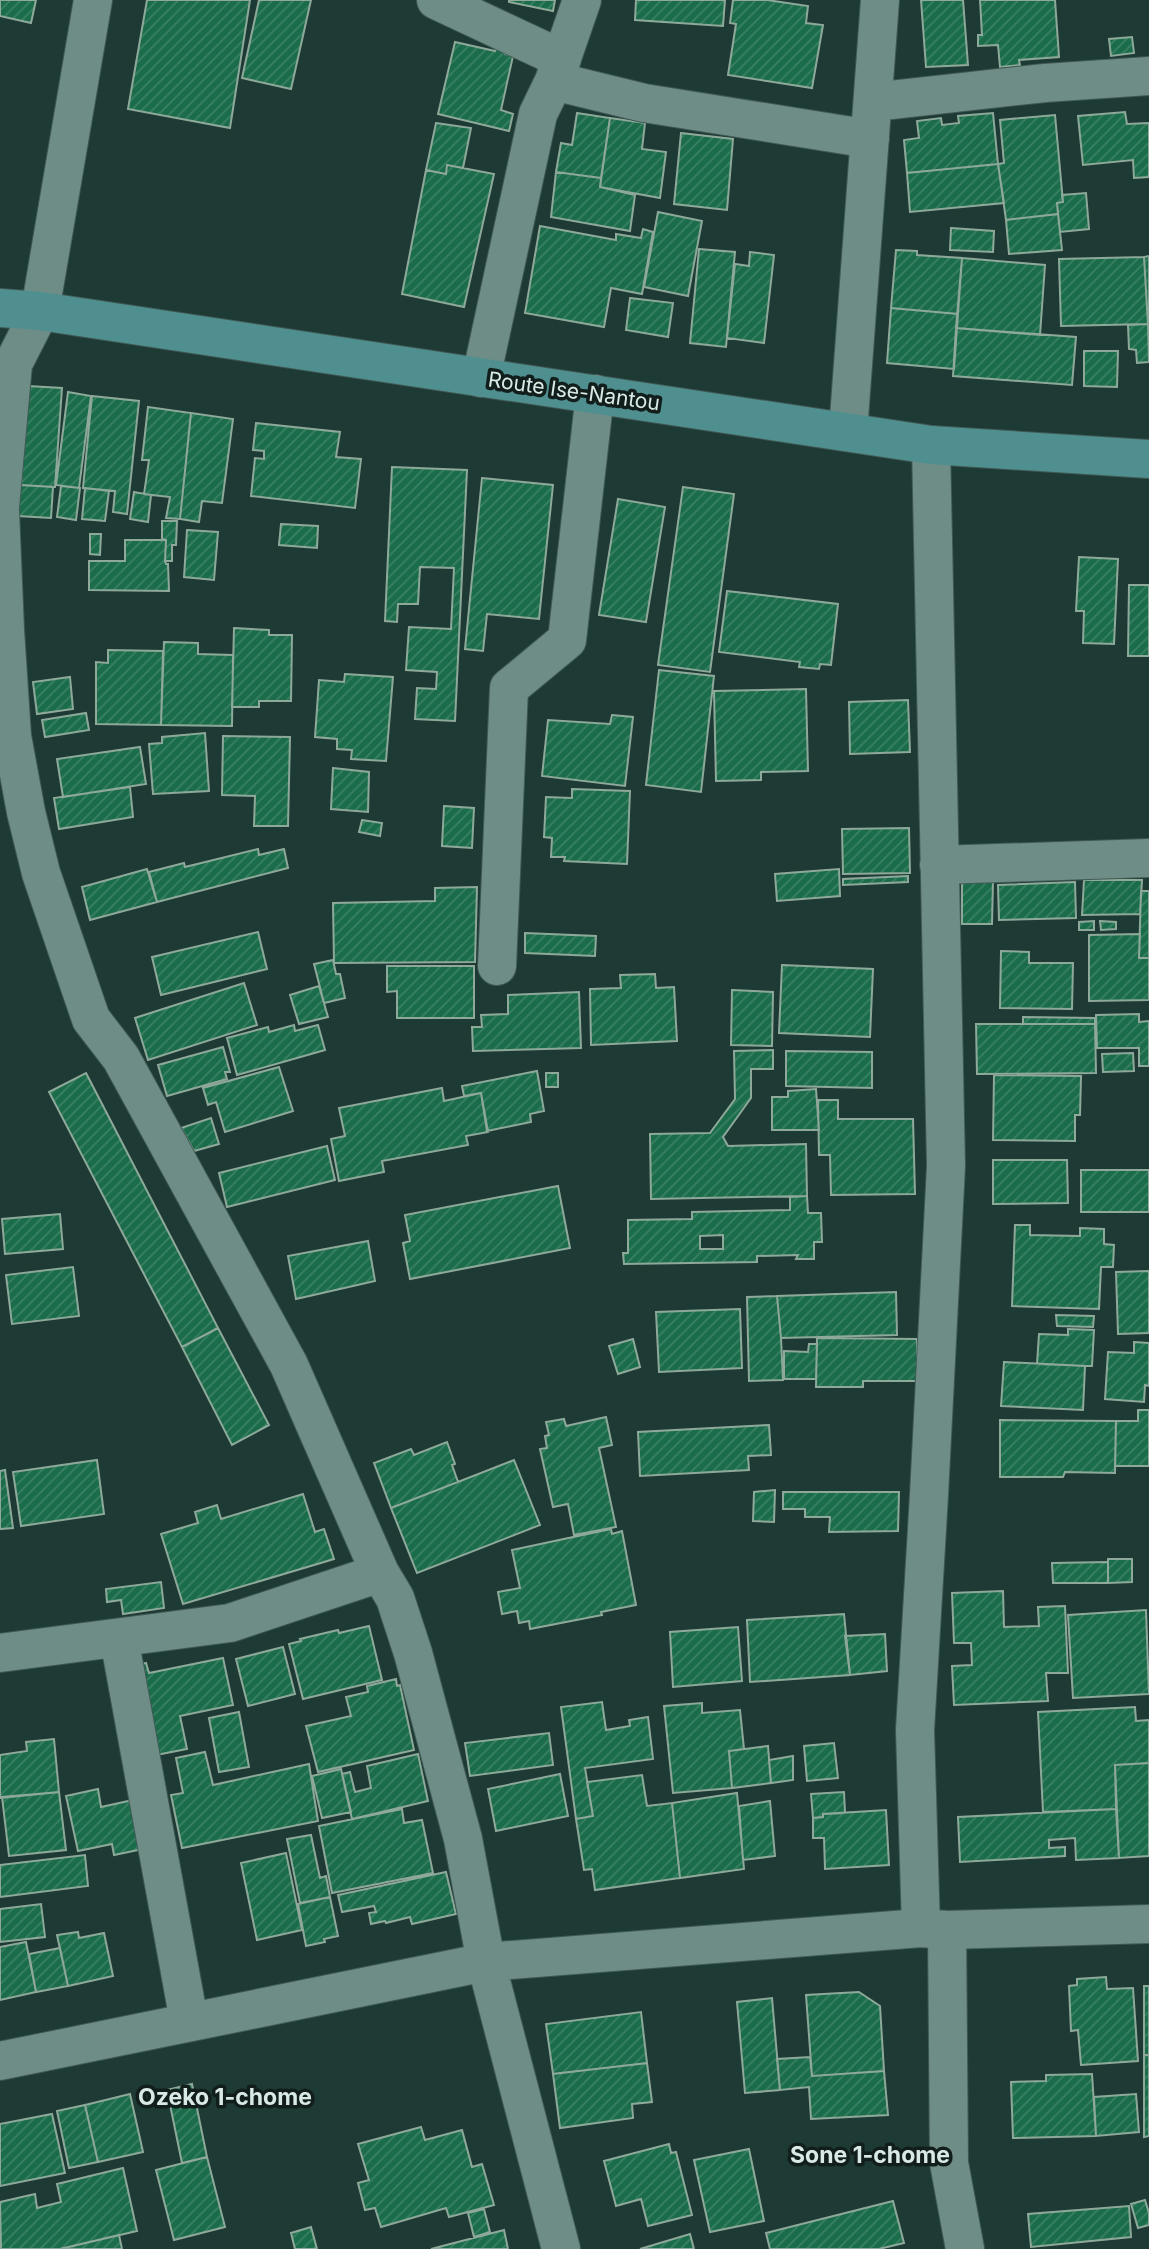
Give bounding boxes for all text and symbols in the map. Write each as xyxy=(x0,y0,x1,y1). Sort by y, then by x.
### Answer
street label: Route Ise-Nantou xyxy=(486,367,662,415)
district label: Ozeko 1-chome xyxy=(138,2083,312,2111)
district label: Sone 1-chome xyxy=(790,2141,950,2169)

